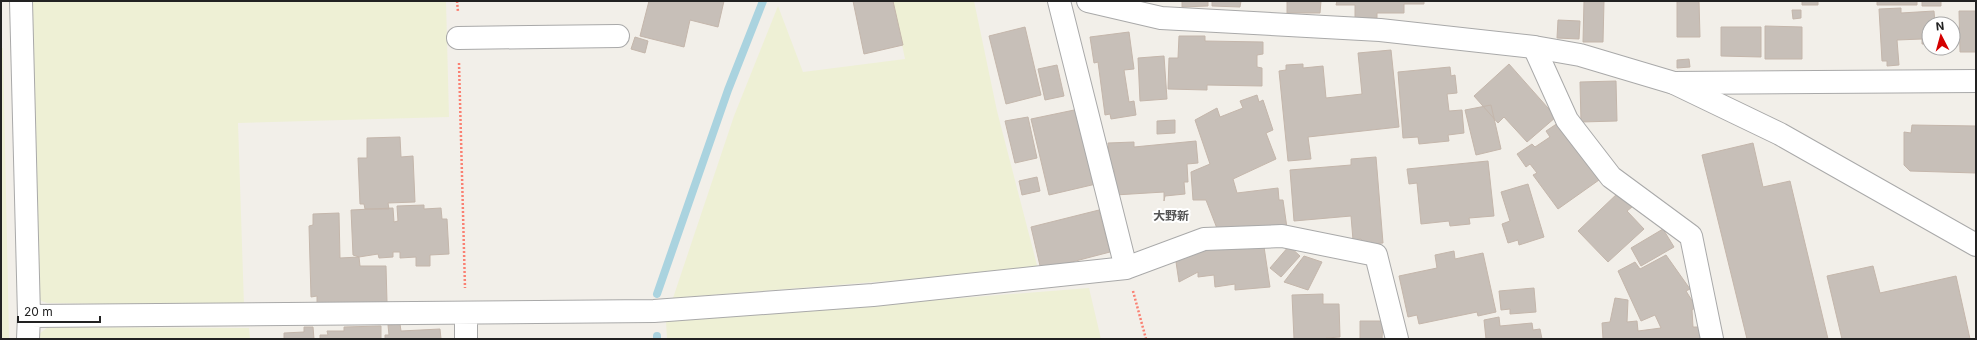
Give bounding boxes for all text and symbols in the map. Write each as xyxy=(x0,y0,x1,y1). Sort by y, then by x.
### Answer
north arrow xyxy=(1921,16,1961,56)
text: N xyxy=(1935,19,1945,33)
district label: 大野新 xyxy=(1153,208,1189,223)
scale bar xyxy=(18,298,100,324)
text: 20 m xyxy=(24,304,53,319)

